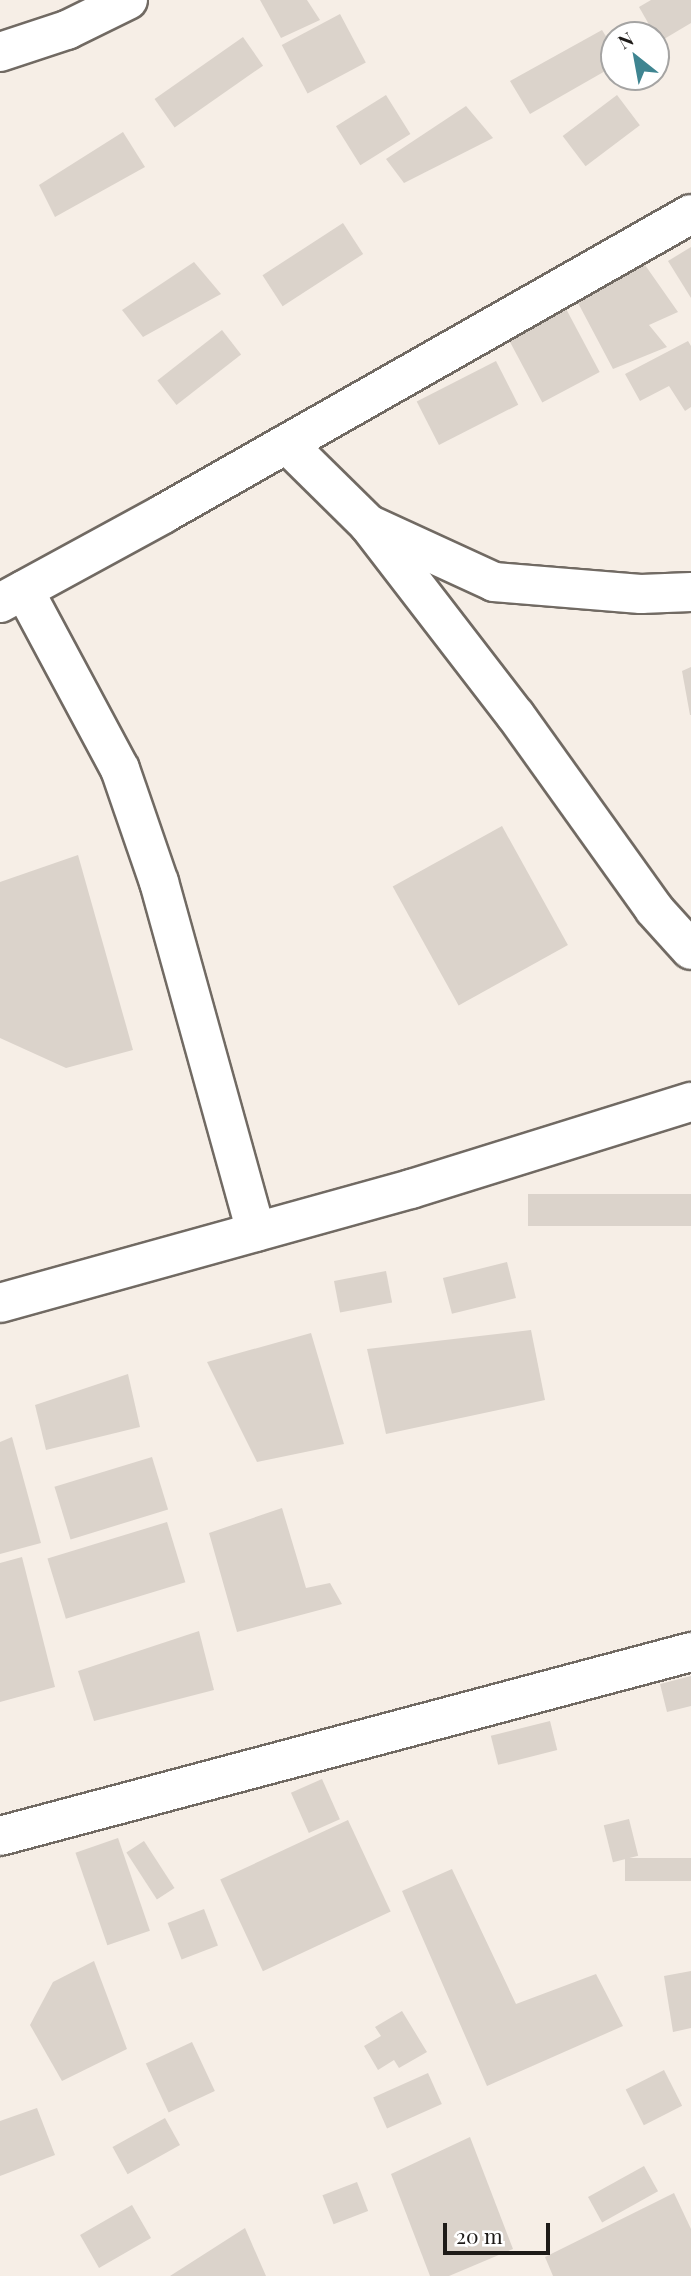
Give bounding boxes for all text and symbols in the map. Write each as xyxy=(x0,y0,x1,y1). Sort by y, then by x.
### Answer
north arrow xyxy=(600,21,670,91)
text: N xyxy=(613,25,638,54)
scale bar xyxy=(446,2210,553,2254)
text: 20 m xyxy=(456,2221,503,2249)

